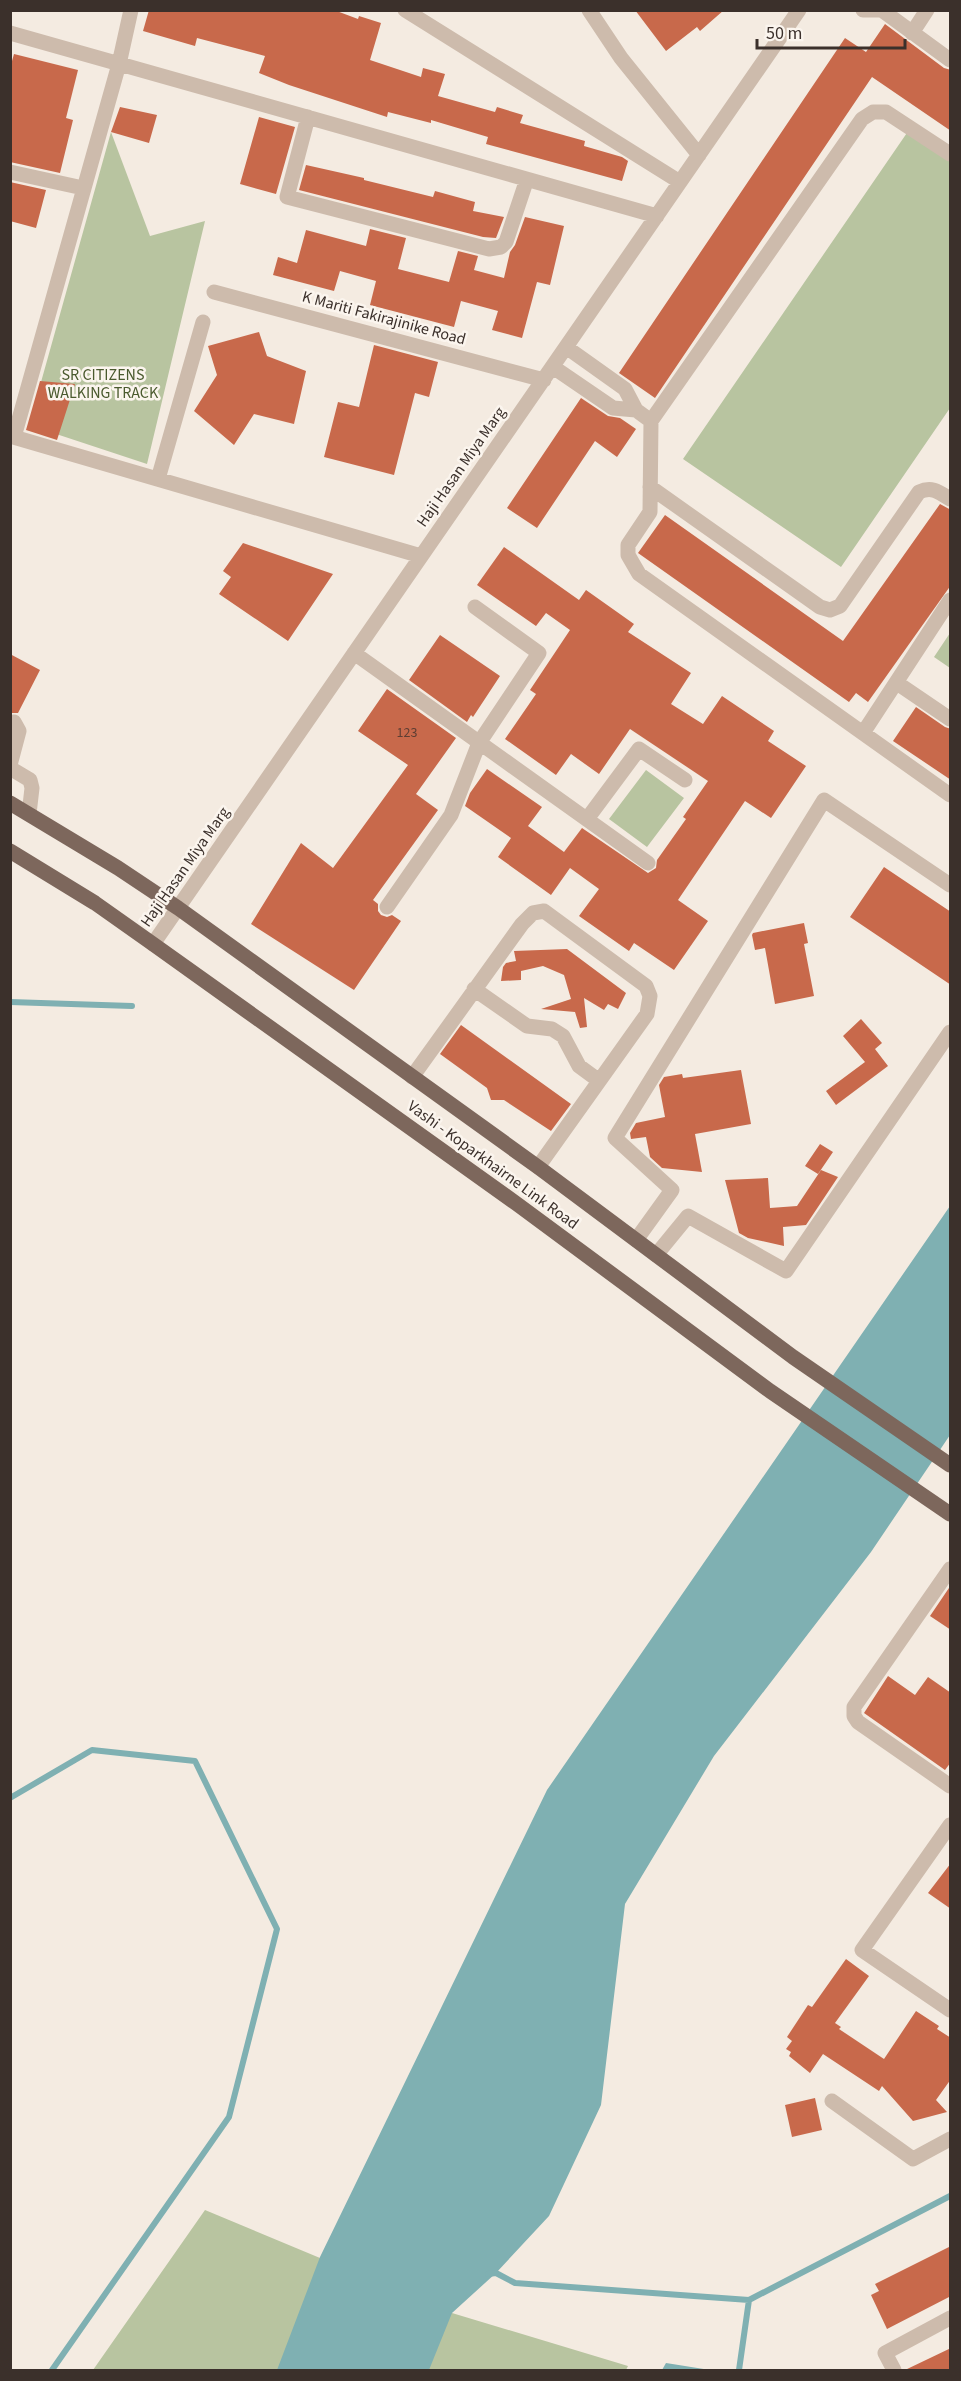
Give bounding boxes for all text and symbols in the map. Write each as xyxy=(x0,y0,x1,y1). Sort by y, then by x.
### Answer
scale bar xyxy=(757,12,906,50)
text: 50 m xyxy=(766,21,802,46)
street label: K Mariti Fakirajinike Road xyxy=(300,286,468,350)
park label: SR CITIZENS WALKING TRACK xyxy=(48,364,159,404)
street label: Haji Hasan Miya Marg xyxy=(411,403,511,531)
house number: 123 xyxy=(397,723,417,743)
street label: Haji Hasan Miya Marg xyxy=(135,803,235,931)
street label: Vashi - Koparkhairne Link Road xyxy=(403,1095,583,1235)

